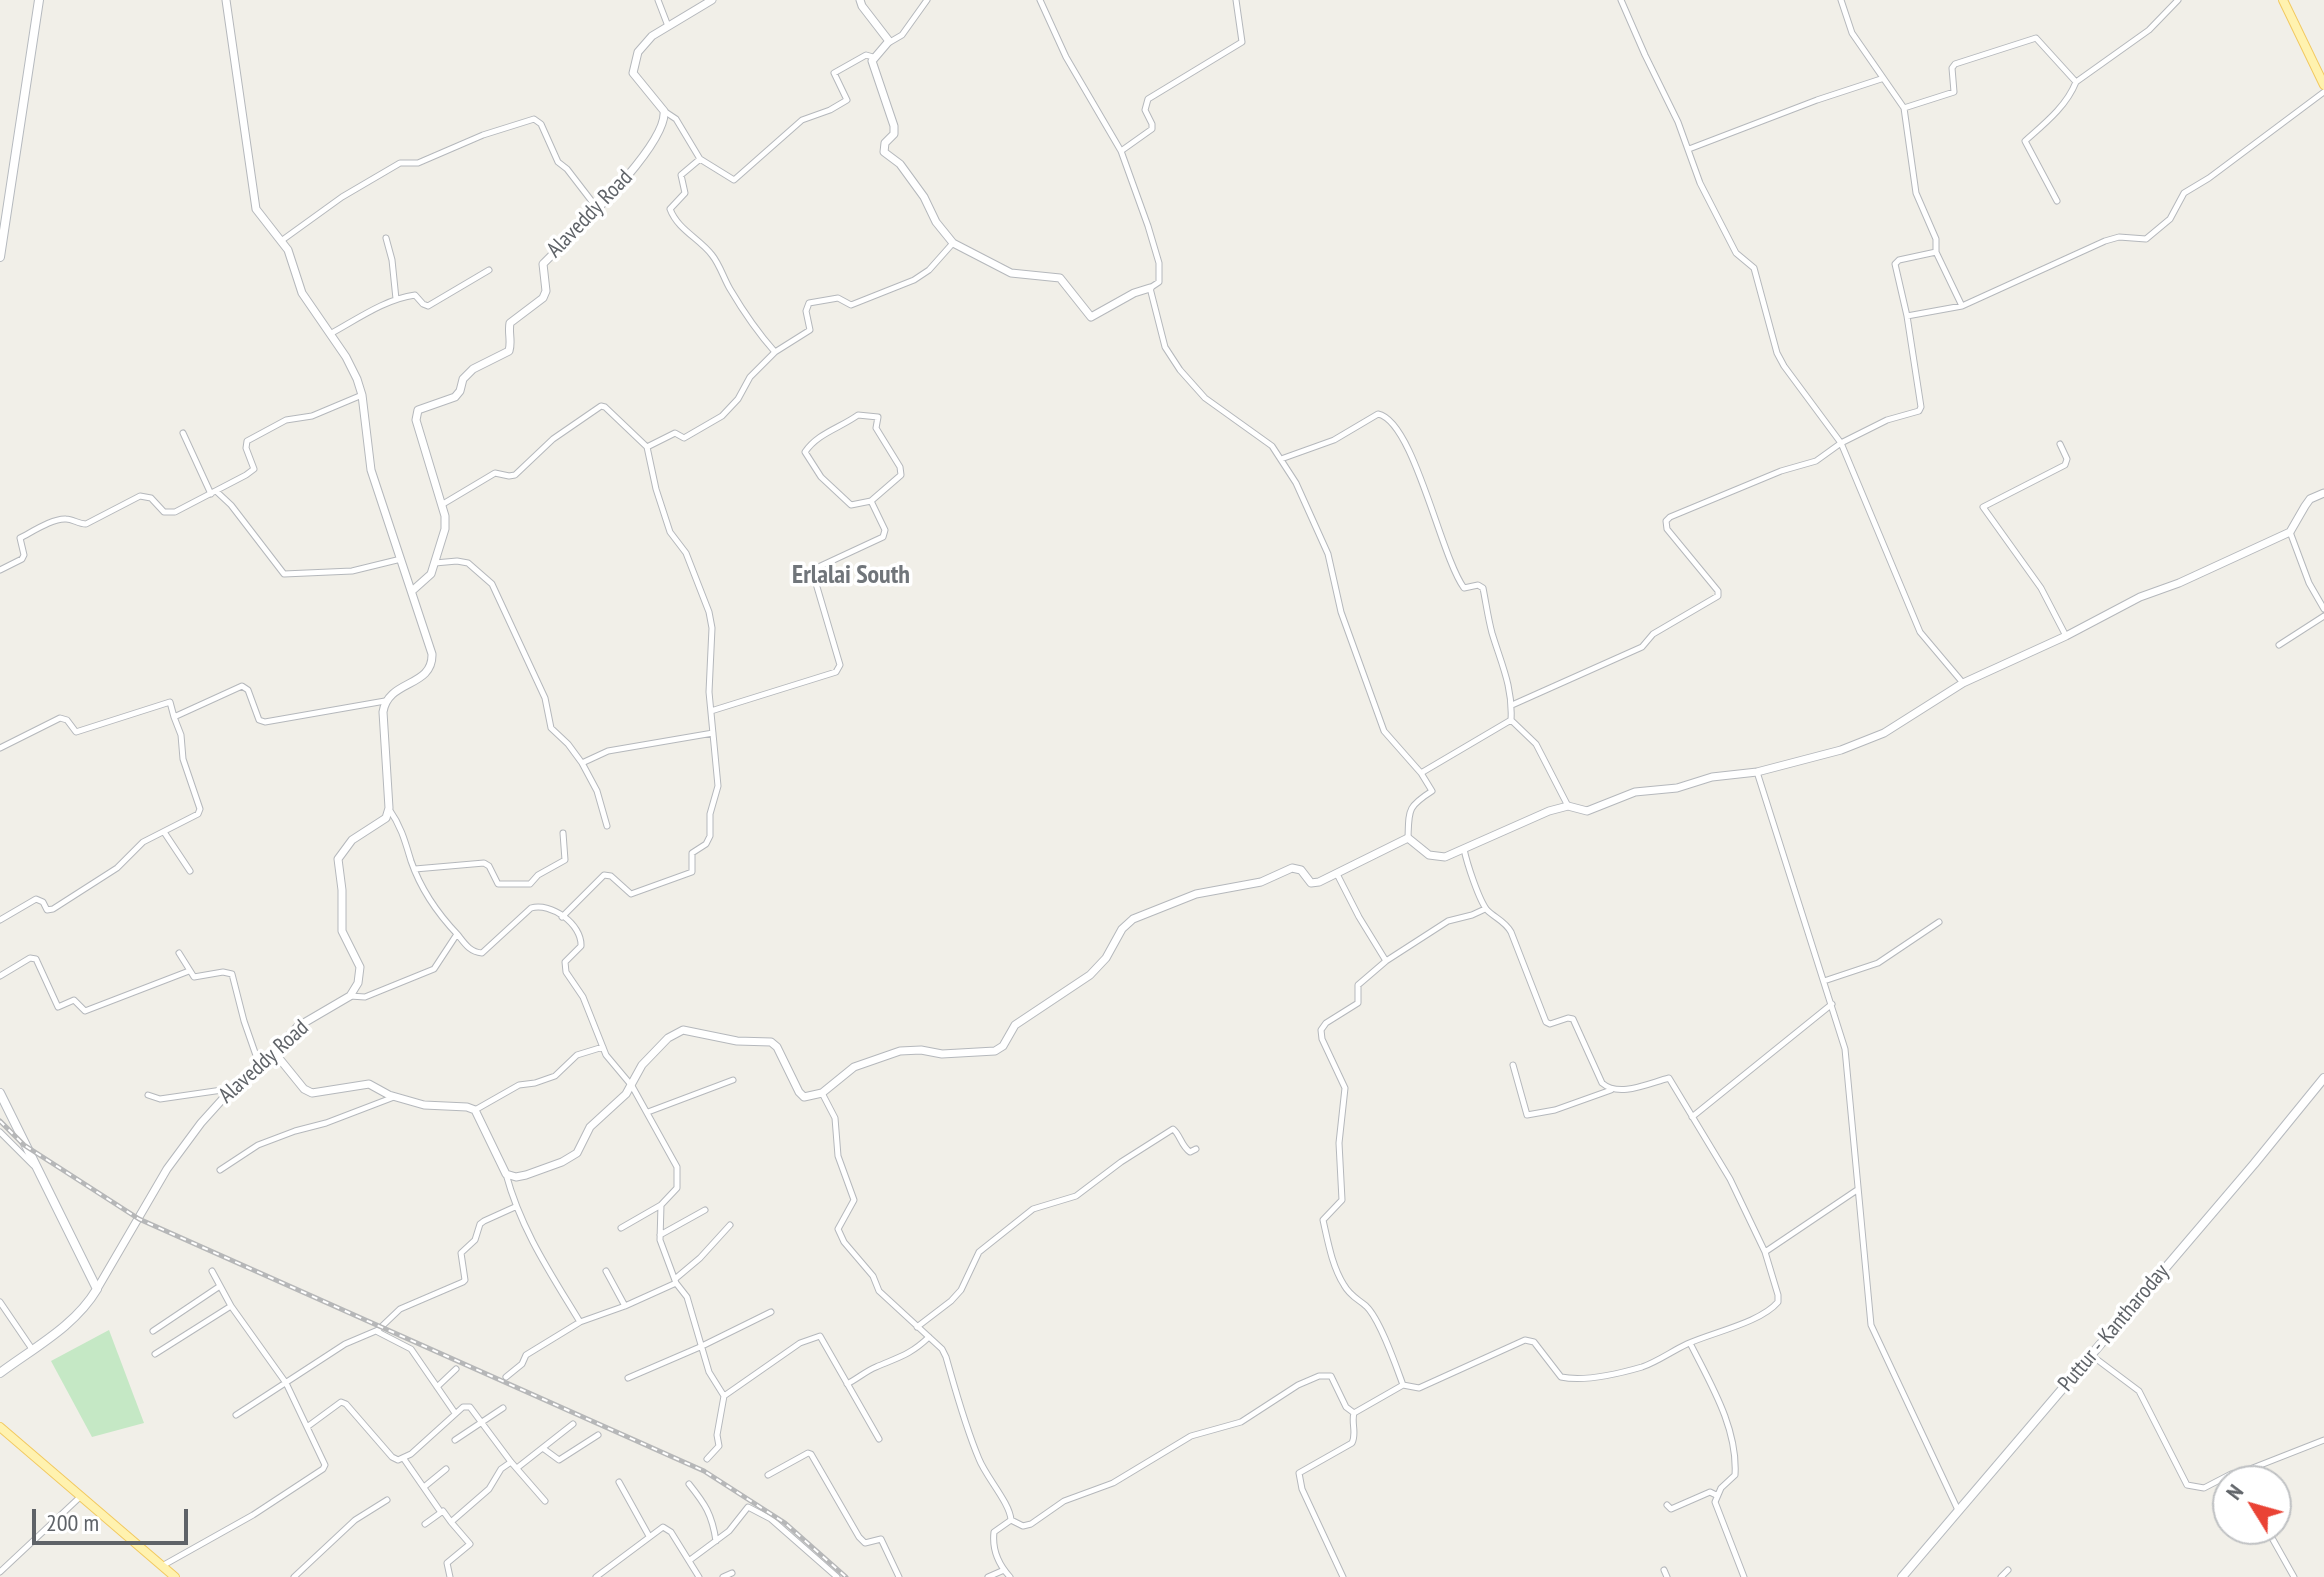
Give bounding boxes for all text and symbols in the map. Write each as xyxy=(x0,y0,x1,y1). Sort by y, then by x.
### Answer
street label: Alaveddy Road xyxy=(542,165,638,263)
district label: Erlalai South xyxy=(792,560,910,592)
street label: Alaveddy Road xyxy=(214,1015,314,1109)
street label: Puttur - Kantharoday xyxy=(2053,1259,2175,1397)
north arrow xyxy=(2212,1465,2292,1545)
text: N xyxy=(2220,1479,2249,1505)
scale bar xyxy=(36,1493,192,1543)
text: 200 m xyxy=(46,1507,99,1538)

